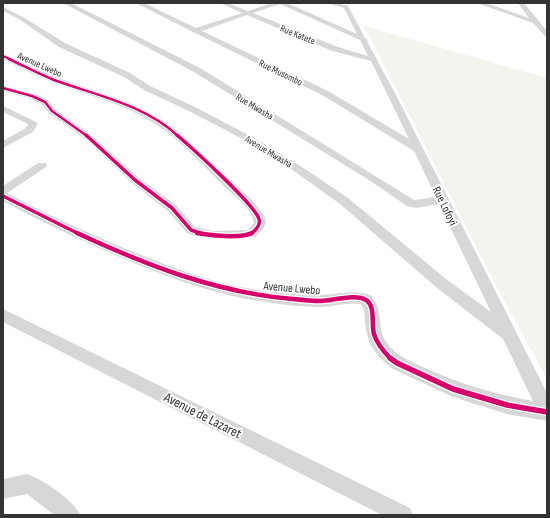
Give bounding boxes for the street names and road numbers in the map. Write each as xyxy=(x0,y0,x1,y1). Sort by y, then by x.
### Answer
street label: Rue Katete xyxy=(278,22,317,47)
street label: Avenue Lwebo xyxy=(15,49,64,80)
street label: Rue Musombo xyxy=(257,57,304,89)
street label: Rue Mwasha xyxy=(234,91,275,123)
street label: Avenue Mwasha xyxy=(242,133,294,171)
street label: Rue Lofoyi xyxy=(429,184,460,228)
street label: Avenue Lwebo xyxy=(262,278,321,298)
street label: Avenue de Lazaret xyxy=(160,388,244,442)

